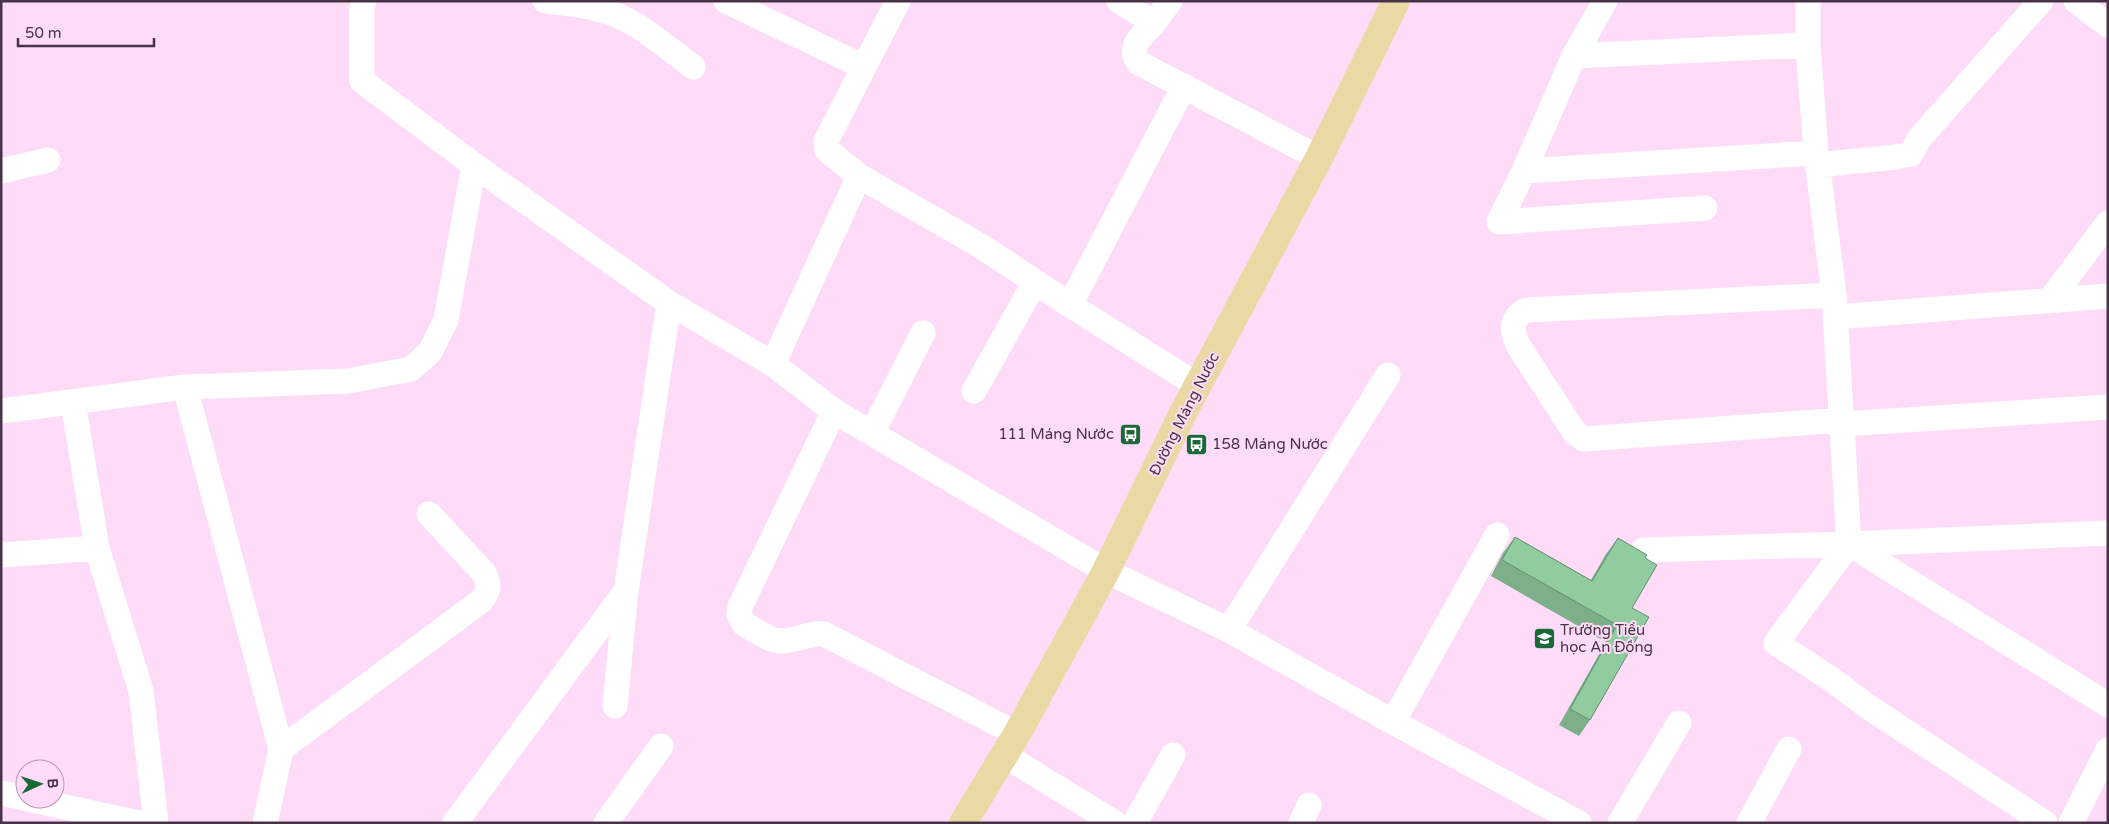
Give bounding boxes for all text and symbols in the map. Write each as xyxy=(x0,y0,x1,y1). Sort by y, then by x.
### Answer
scale bar xyxy=(18,15,154,47)
text: 50 m xyxy=(25,24,62,42)
street label: Đường Máng Nước xyxy=(1145,349,1223,479)
bus stop icon: 111 Máng Nước xyxy=(1118,422,1142,446)
place label: 111 Máng Nước xyxy=(998,425,1114,443)
bus stop icon: 158 Máng Nước xyxy=(1184,432,1208,456)
place label: 158 Máng Nước xyxy=(1212,435,1328,453)
place label: Trường Tiểu học An Đồng xyxy=(1560,621,1653,656)
school or university icon: Trường Tiểu học An Đồng xyxy=(1532,627,1556,651)
north arrow xyxy=(15,759,65,809)
text: B xyxy=(44,778,61,789)

